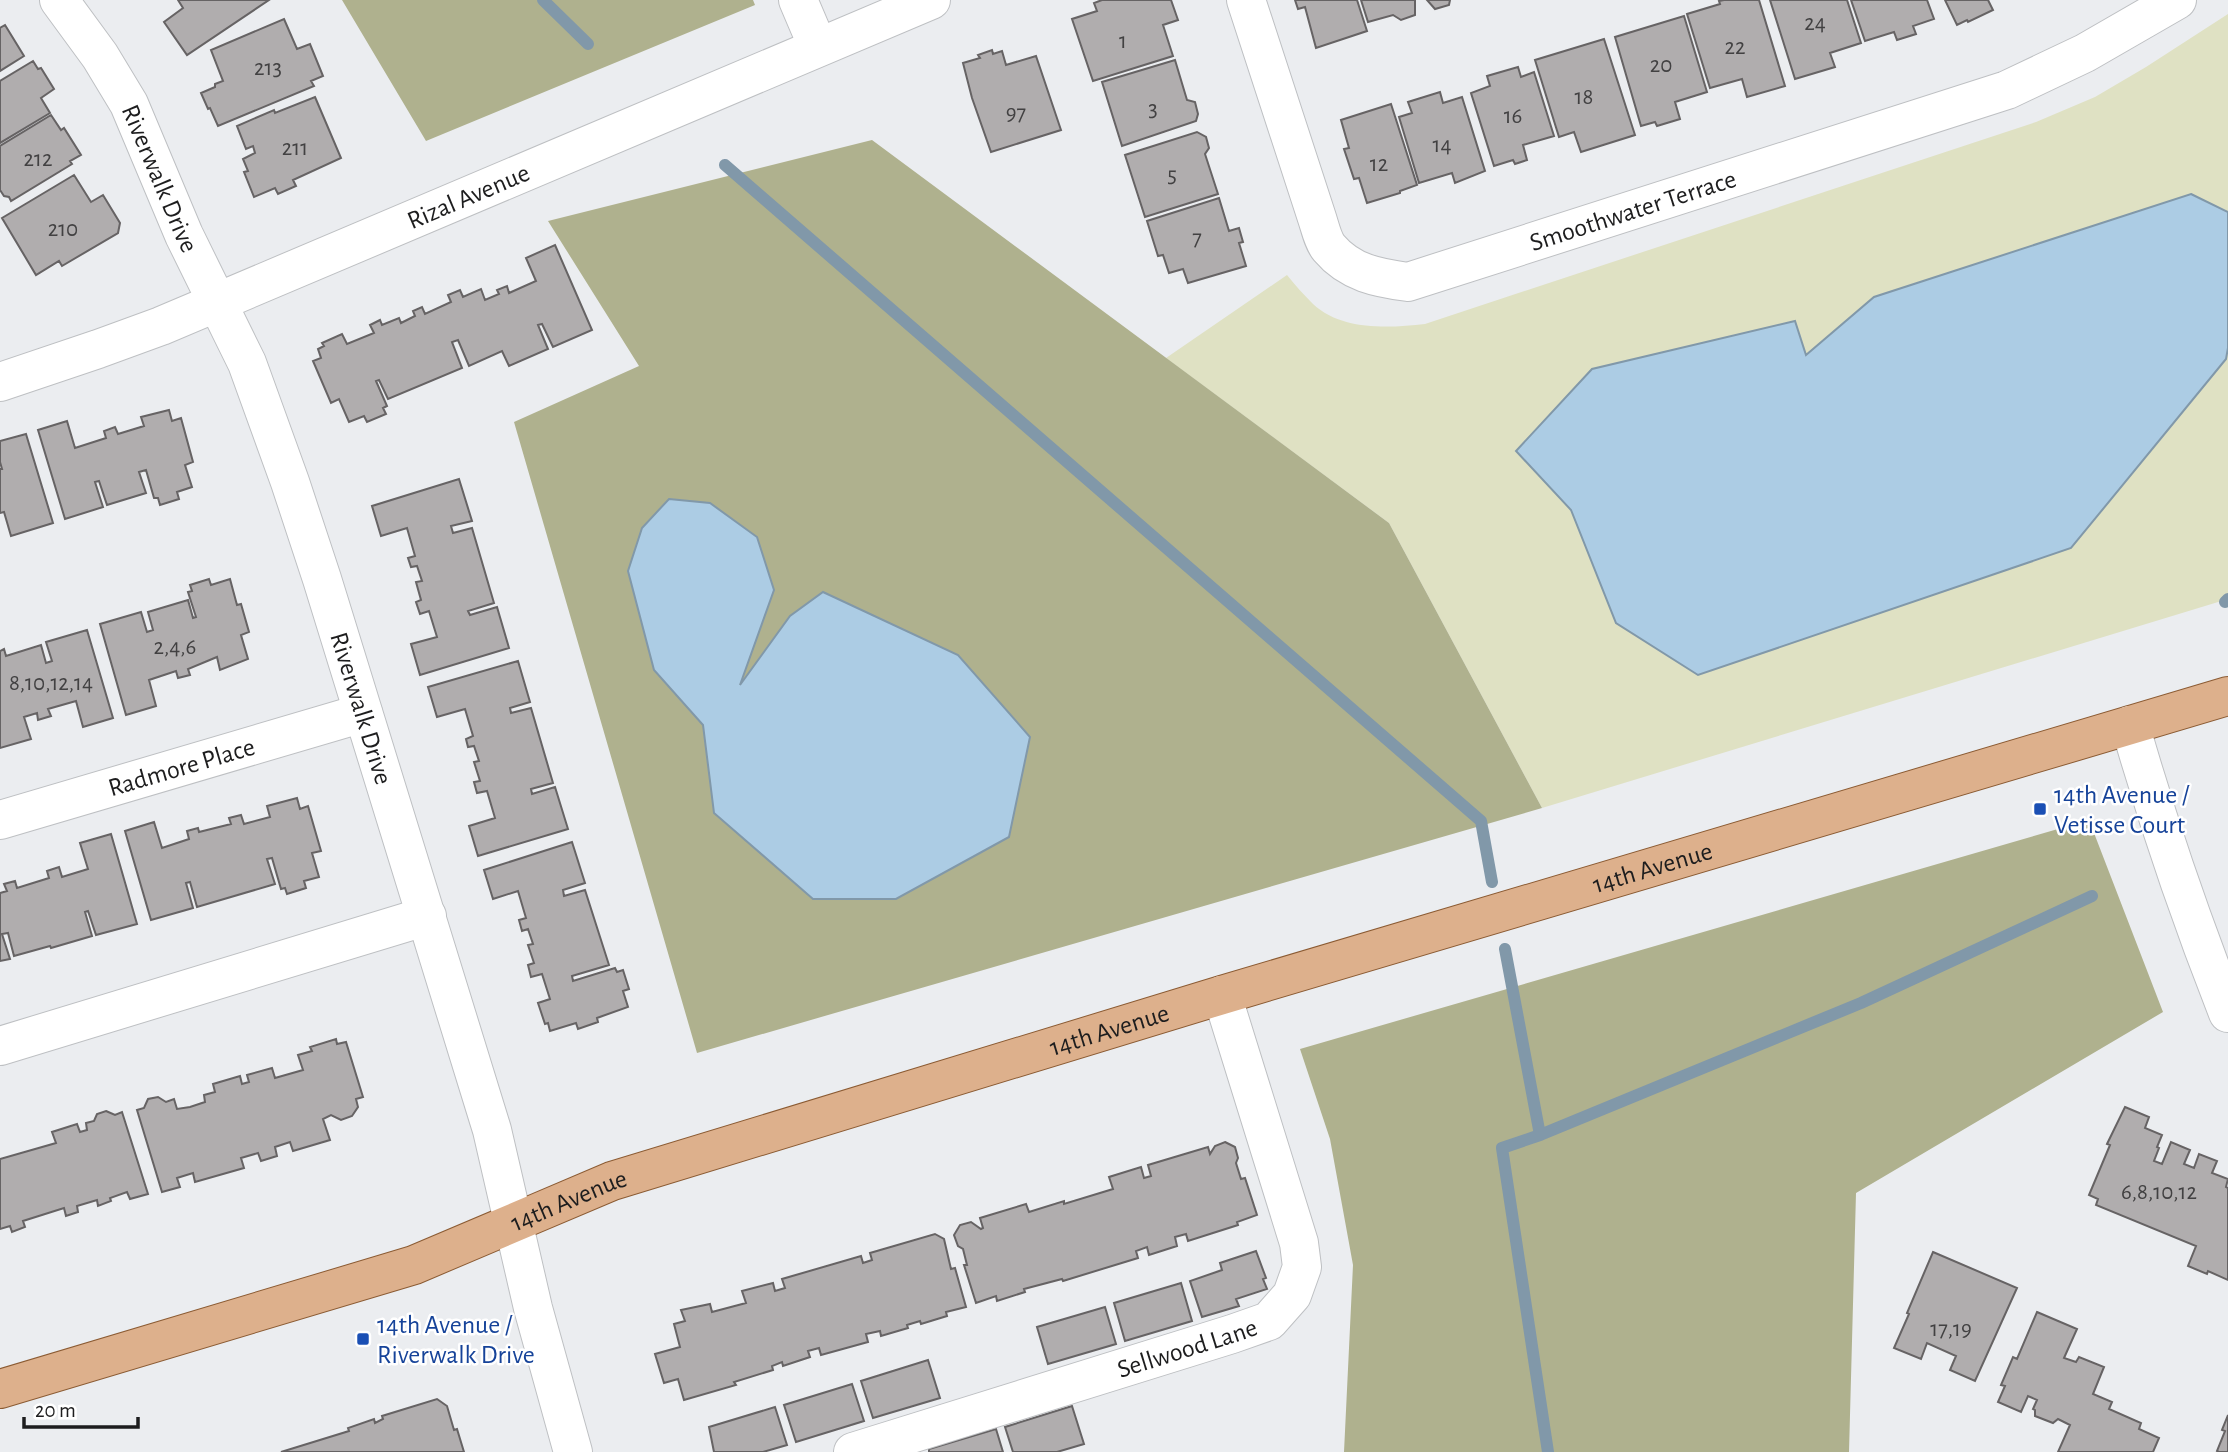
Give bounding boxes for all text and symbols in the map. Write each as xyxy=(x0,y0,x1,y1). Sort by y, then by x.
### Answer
house number: 24 xyxy=(1804,12,1826,35)
house number: 1 xyxy=(1119,30,1127,53)
house number: 22 xyxy=(1725,36,1745,59)
house number: 20 xyxy=(1650,54,1672,77)
house number: 213 xyxy=(254,57,282,80)
house number: 18 xyxy=(1575,86,1593,109)
house number: 3 xyxy=(1148,98,1158,121)
street label: Riverwalk Drive xyxy=(117,101,202,257)
house number: 97 xyxy=(1006,102,1026,125)
house number: 16 xyxy=(1504,105,1522,128)
house number: 14 xyxy=(1433,134,1451,157)
house number: 211 xyxy=(282,137,308,160)
house number: 212 xyxy=(24,148,52,171)
house number: 12 xyxy=(1370,153,1388,176)
street label: Rizal Avenue xyxy=(404,160,533,234)
house number: 5 xyxy=(1167,164,1177,187)
street label: Smoothwater Terrace xyxy=(1527,166,1739,256)
house number: 210 xyxy=(48,218,78,241)
house number: 7 xyxy=(1192,227,1202,250)
street label: Riverwalk Drive xyxy=(325,629,397,788)
house number: 2,4,6 xyxy=(154,636,196,659)
house number: 8,10,12,14 xyxy=(9,672,93,695)
street label: Radmore Place xyxy=(105,734,258,801)
place label: 14th Avenue / Vetisse Court xyxy=(2054,782,2190,838)
marker: 14th Avenue / Vetisse Court xyxy=(2032,801,2048,817)
street label: 14th Avenue xyxy=(1590,838,1716,898)
street label: 14th Avenue xyxy=(1047,1000,1172,1061)
street label: 14th Avenue xyxy=(507,1165,630,1236)
house number: 6,8,10,12 xyxy=(2121,1181,2197,1204)
place label: 14th Avenue / Riverwalk Drive xyxy=(377,1312,535,1368)
street label: Sellwood Lane xyxy=(1114,1314,1261,1383)
house number: 17,19 xyxy=(1930,1318,1972,1341)
marker: 14th Avenue / Riverwalk Drive xyxy=(355,1331,371,1347)
scale bar xyxy=(24,1386,138,1430)
text: 20 m xyxy=(35,1400,76,1421)

